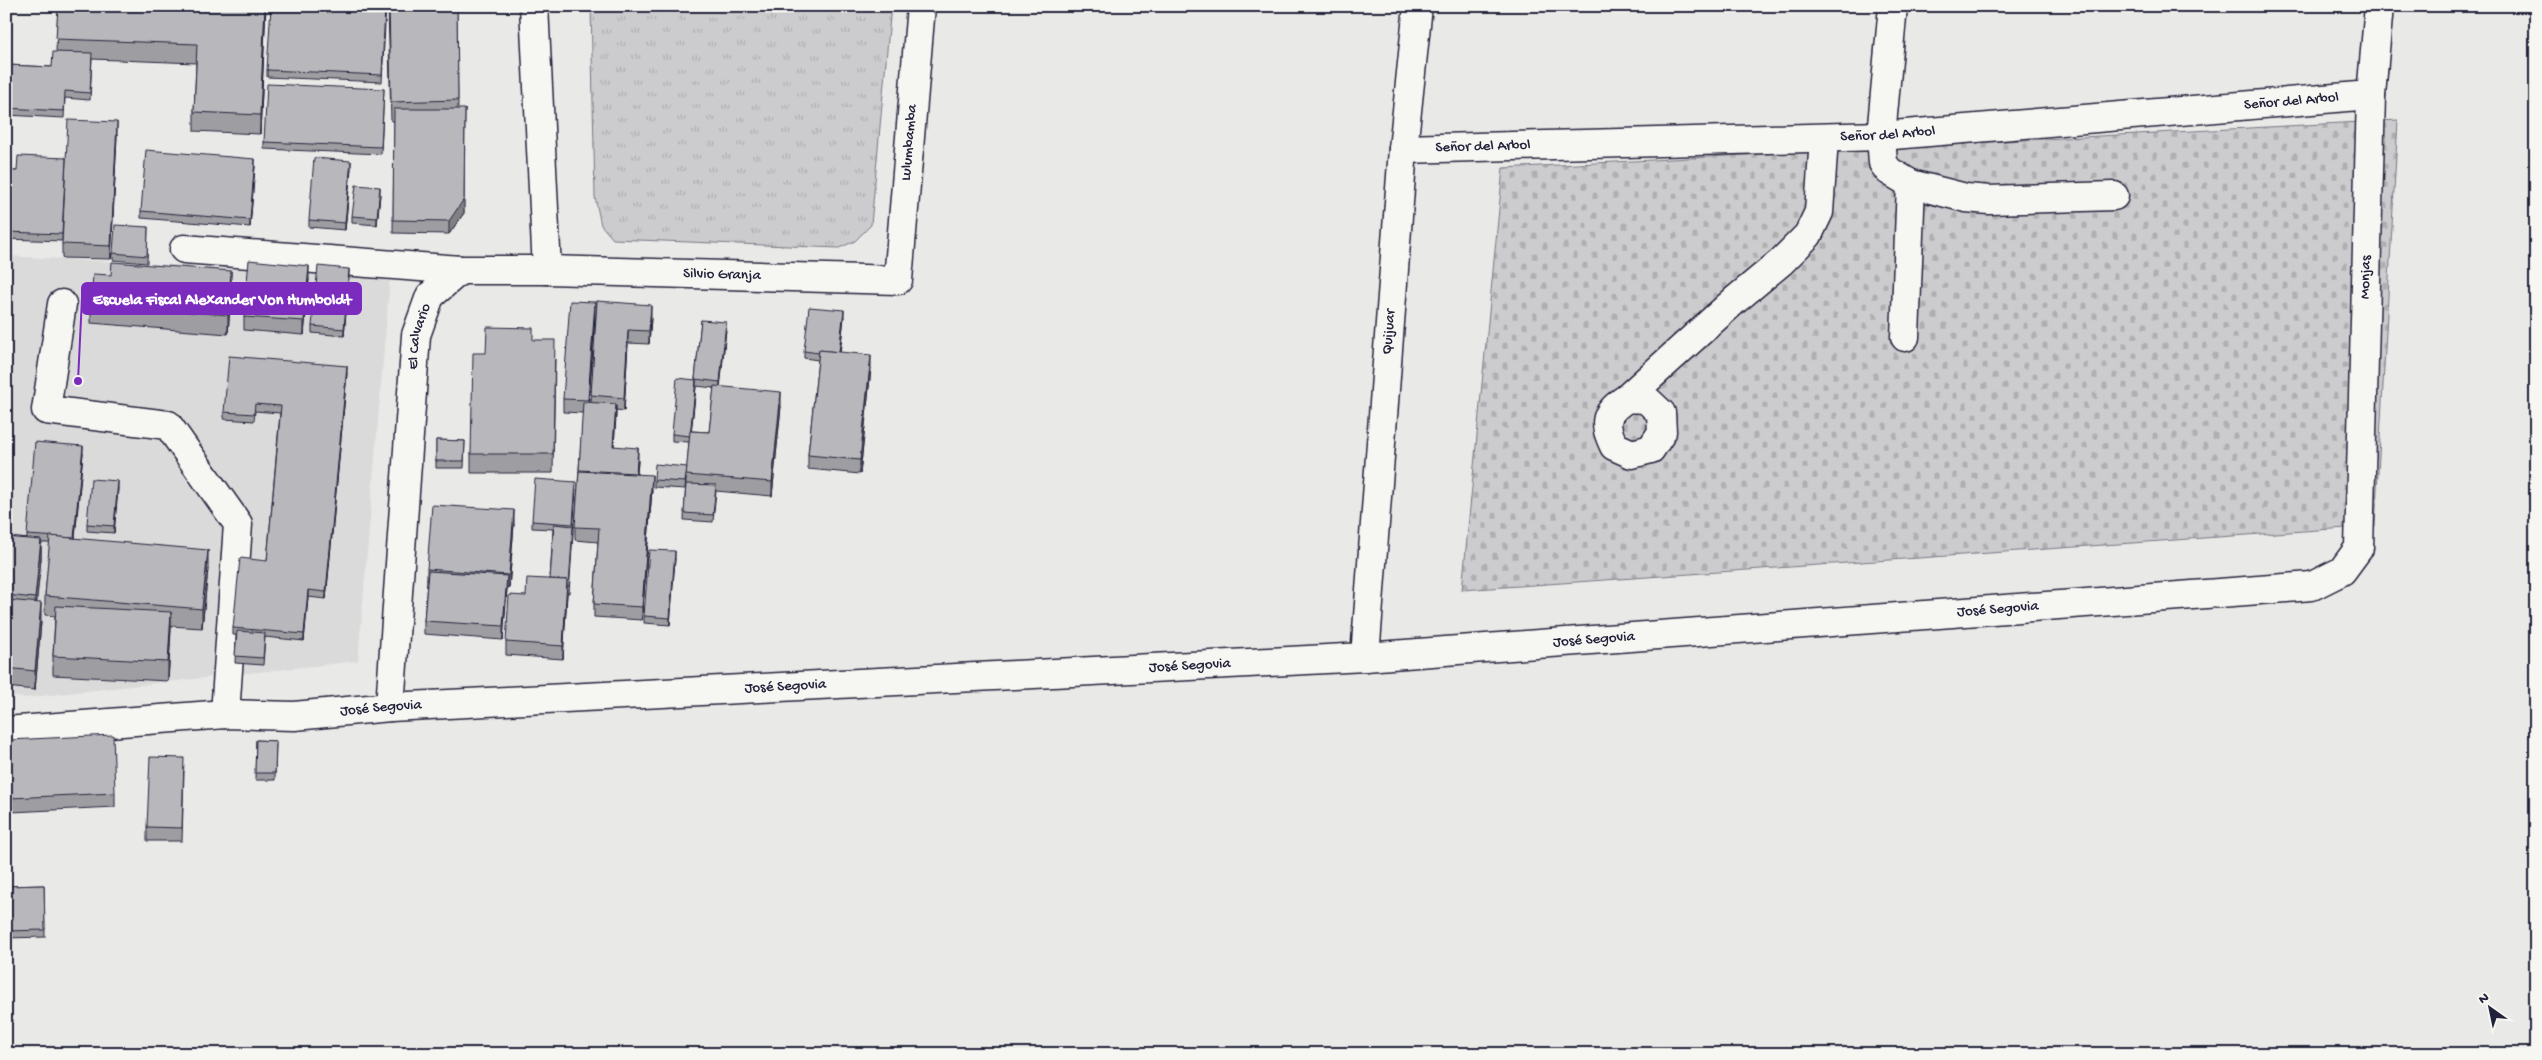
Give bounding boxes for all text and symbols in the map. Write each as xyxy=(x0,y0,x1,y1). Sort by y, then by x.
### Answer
street label: Señor del Arbol xyxy=(2243,89,2340,115)
street label: Lulumbamba xyxy=(897,103,922,182)
street label: Señor del Arbol xyxy=(1840,122,1936,146)
street label: Señor del Arbol xyxy=(1435,137,1531,157)
street label: Monjas xyxy=(2357,255,2376,299)
street label: Silvio Granja xyxy=(683,265,762,285)
callout: Escuela Fiscal Alexander Von Humboldt xyxy=(82,283,361,314)
text: Escuela Fiscal Alexander Von Humboldt xyxy=(93,292,353,311)
street label: El Calvario xyxy=(405,301,436,370)
street label: Quijuar xyxy=(1379,307,1400,355)
street label: José Segovia xyxy=(1956,597,2040,622)
street label: José Segovia xyxy=(1552,628,1636,652)
street label: José Segovia xyxy=(1148,655,1232,677)
street label: José Segovia xyxy=(744,676,827,698)
street label: José Segovia xyxy=(339,696,423,721)
north arrow xyxy=(2464,982,2514,1032)
text: N xyxy=(2476,990,2493,1009)

